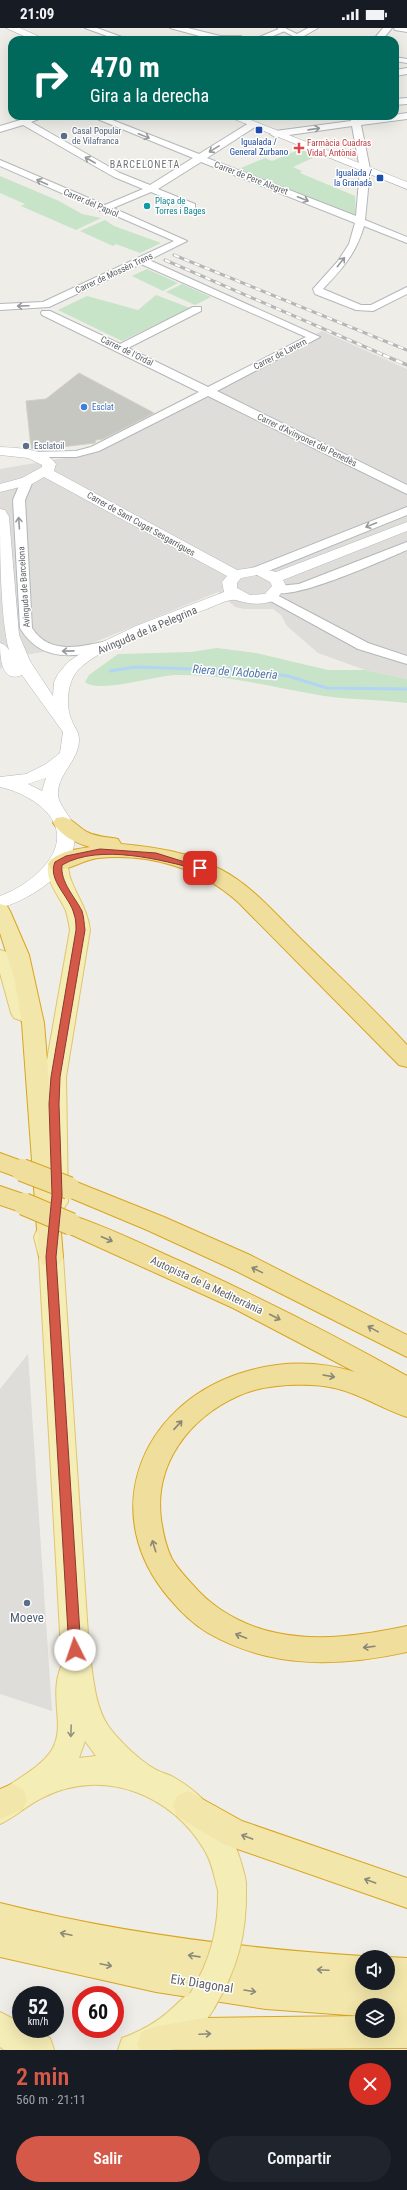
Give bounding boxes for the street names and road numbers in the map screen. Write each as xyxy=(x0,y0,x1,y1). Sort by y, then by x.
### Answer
street label: Carrer de Pere Alegret xyxy=(213,159,290,197)
street label: Carrer del Papiol xyxy=(62,187,120,219)
street label: Carrer de Mossèn Trens xyxy=(74,251,154,295)
street label: Carrer de l'Ordal xyxy=(99,334,155,368)
street label: Carrer de Lavern xyxy=(252,336,308,372)
street label: Carrer d'Avinyonet del Penedès xyxy=(256,412,358,468)
street label: Carrer de Sant Cugat Sesgarrigues xyxy=(85,490,197,558)
street label: Avinguda de Barcelona xyxy=(16,546,32,628)
street label: Avinguda de la Pelegrina xyxy=(95,604,199,657)
street label: Autopista de la Mediterrània xyxy=(149,1254,265,1317)
street label: Eix Diagonal xyxy=(170,1971,234,1996)

